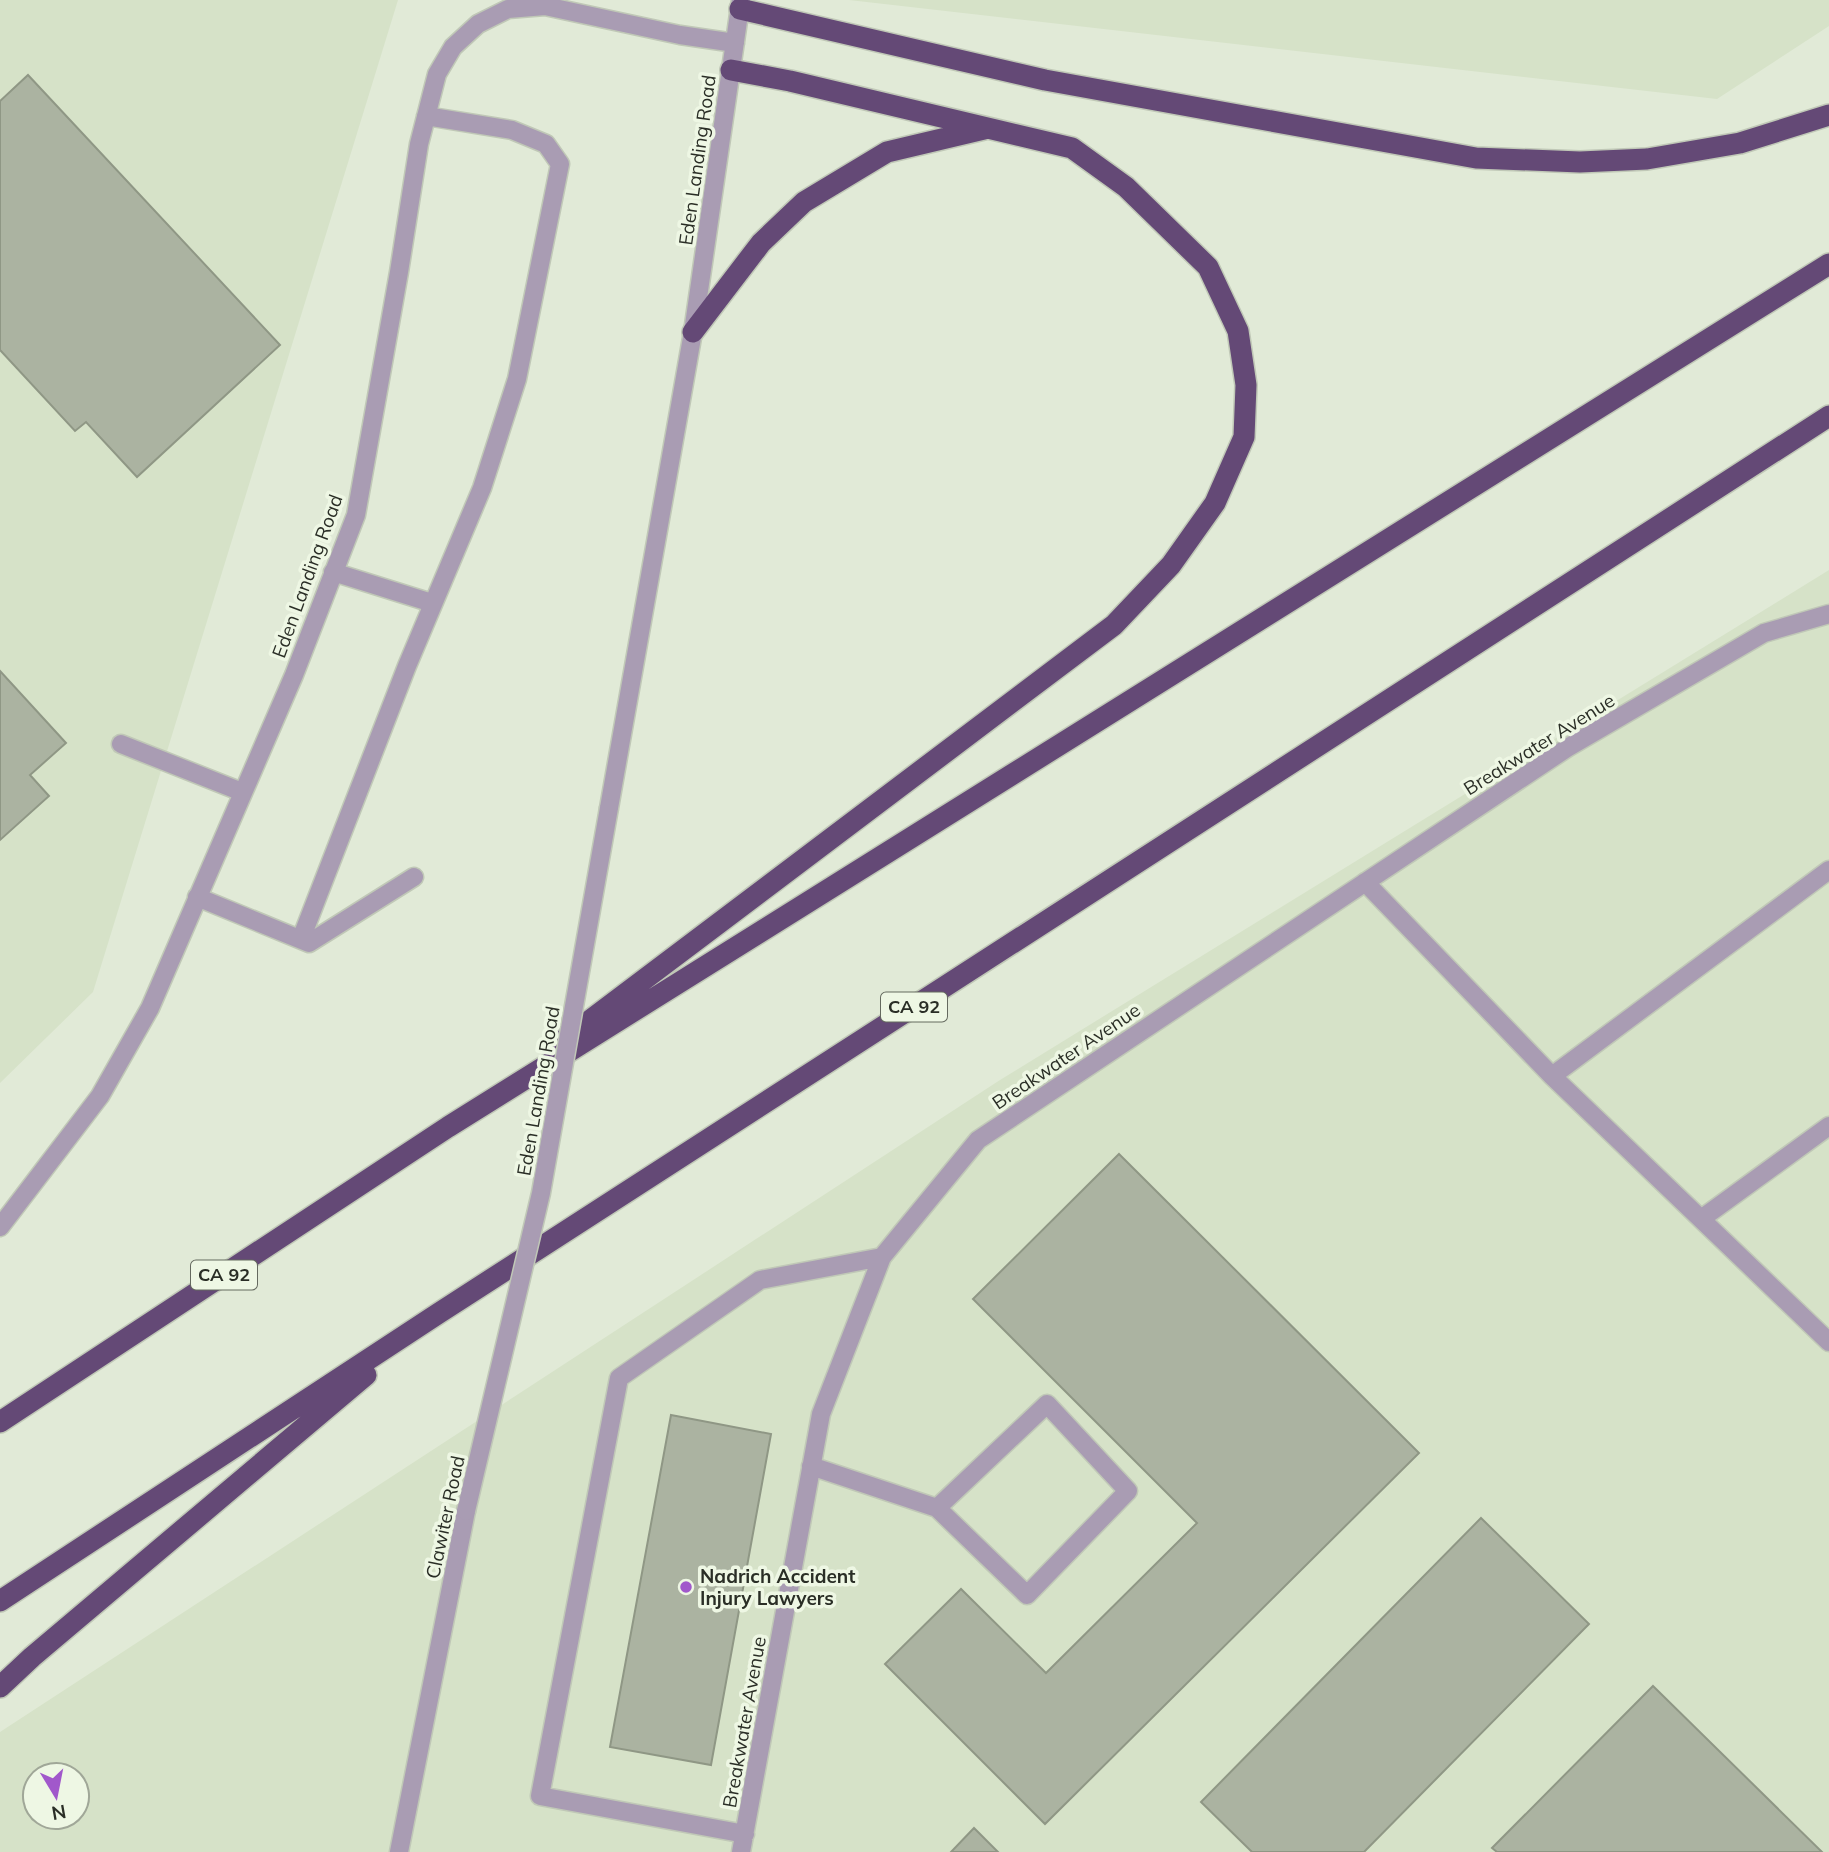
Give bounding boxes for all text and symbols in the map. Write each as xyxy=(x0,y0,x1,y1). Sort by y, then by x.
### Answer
street label: Eden Landing Road xyxy=(673,73,721,247)
street label: Eden Landing Road xyxy=(266,491,348,661)
street label: Breakwater Avenue xyxy=(1459,688,1619,800)
road number: CA 92 xyxy=(881,992,947,1022)
street label: Breakwater Avenue xyxy=(987,998,1145,1114)
street label: Eden Landing Road xyxy=(511,1004,565,1178)
road number: CA 92 xyxy=(191,1260,257,1290)
street label: Clawiter Road xyxy=(420,1453,470,1581)
place label: Nadrich Accident Injury Lawyers xyxy=(700,1564,856,1610)
marker: Nadrich Accident Injury Lawyers xyxy=(678,1579,694,1595)
street label: Breakwater Avenue xyxy=(717,1634,771,1810)
north arrow xyxy=(21,1761,91,1831)
text: N xyxy=(50,1800,68,1826)

